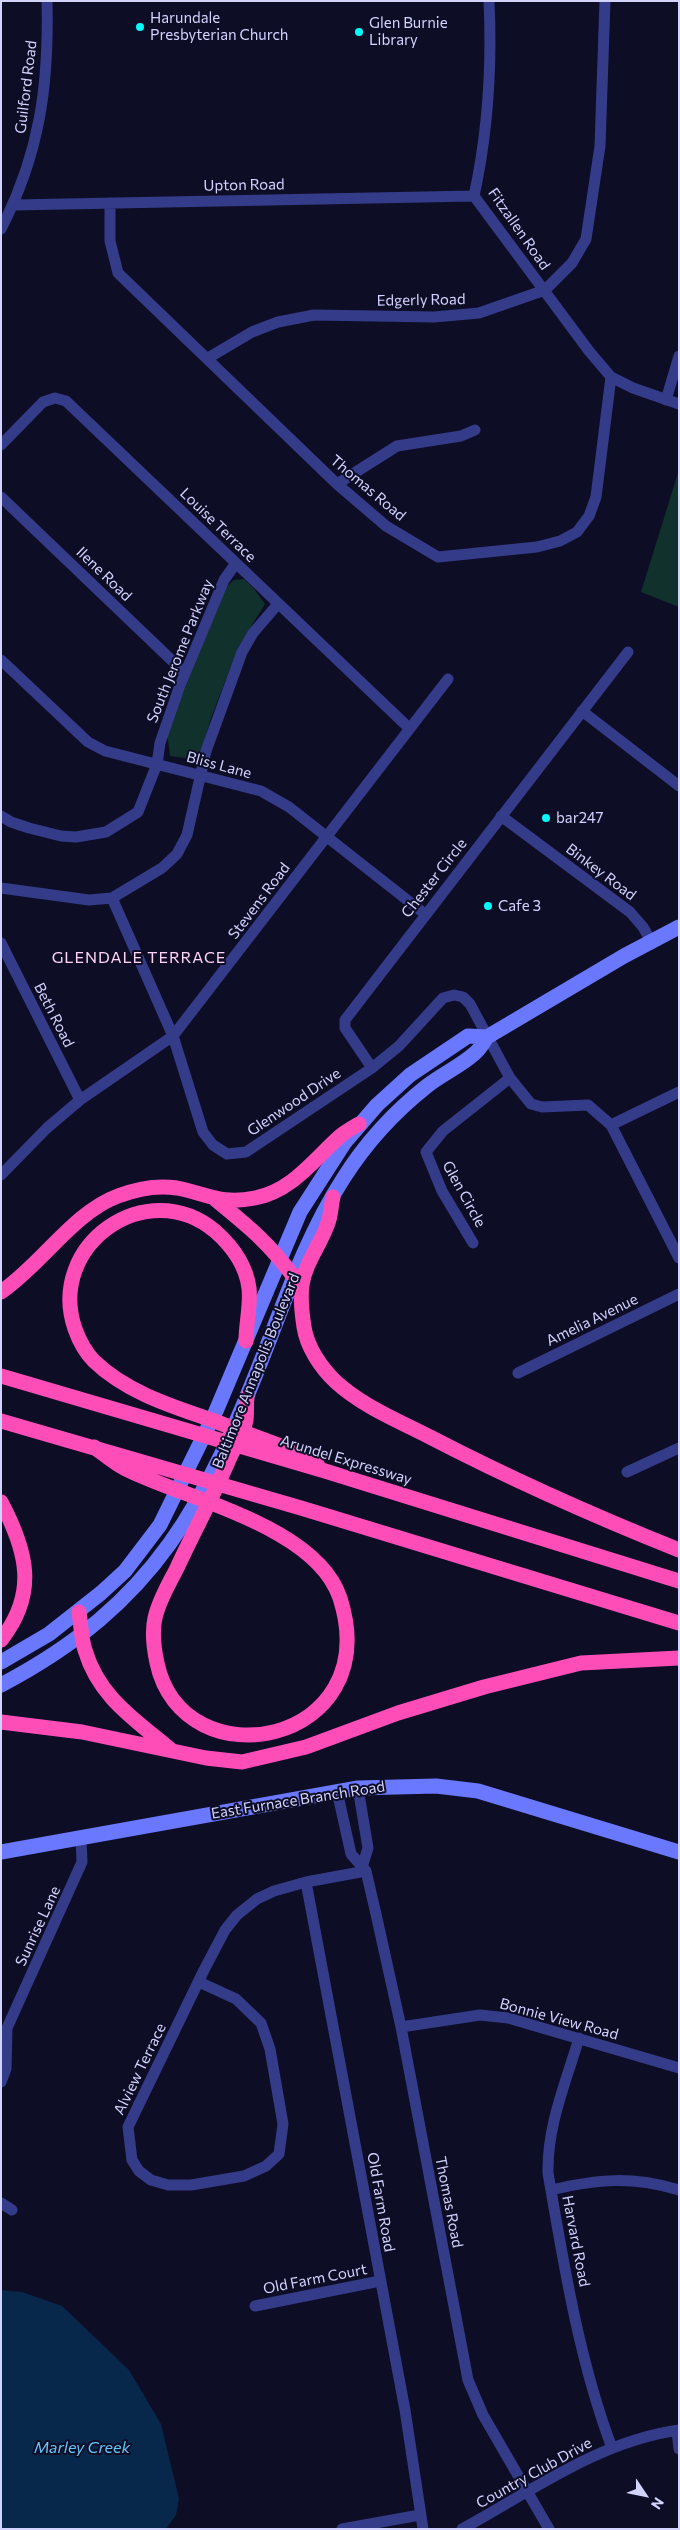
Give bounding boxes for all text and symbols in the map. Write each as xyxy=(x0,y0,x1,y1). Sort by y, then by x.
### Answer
place label: Harundale Presbyterian Church xyxy=(150,9,288,44)
place label: Glen Burnie Library xyxy=(369,14,448,49)
marker: Harundale Presbyterian Church xyxy=(134,21,146,33)
marker: Glen Burnie Library xyxy=(353,26,365,38)
street label: Guilford Road xyxy=(11,39,41,135)
street label: Upton Road xyxy=(203,175,285,195)
street label: Fitzallen Road xyxy=(484,185,554,273)
street label: Edgerly Road xyxy=(376,290,466,310)
street label: Thomas Road xyxy=(327,451,409,525)
street label: Louise Terrace xyxy=(176,484,260,566)
street label: Ilene Road xyxy=(72,543,136,605)
street label: South Jerome Parkway xyxy=(143,577,217,725)
street label: Bliss Lane xyxy=(184,748,254,782)
place label: bar247 xyxy=(556,809,603,827)
marker: bar247 xyxy=(540,812,552,824)
street label: Chester Circle xyxy=(398,835,470,921)
street label: Binkey Road xyxy=(562,840,640,904)
street label: Stevens Road xyxy=(224,859,294,943)
place label: Cafe 3 xyxy=(498,897,541,915)
marker: Cafe 3 xyxy=(482,900,494,912)
district label: GLENDALE TERRACE xyxy=(50,948,228,968)
street label: Beth Road xyxy=(30,980,78,1050)
street label: Glenwood Drive xyxy=(244,1064,344,1140)
street label: Glen Circle xyxy=(438,1158,490,1230)
street label: Baltimore Annapolis Boulevard xyxy=(209,1271,303,1471)
street label: Amelia Avenue xyxy=(543,1290,641,1350)
street label: Arundel Expressway xyxy=(278,1431,414,1489)
street label: East Furnace Branch Road xyxy=(210,1777,386,1823)
street label: Sunrise Lane xyxy=(12,1883,64,1969)
street label: Bonnie View Road xyxy=(498,1994,620,2044)
street label: Alview Terrace xyxy=(110,2020,170,2118)
street label: Old Farm Road xyxy=(363,2151,399,2253)
street label: Thomas Road xyxy=(431,2155,467,2249)
street label: Harvard Road xyxy=(558,2194,594,2288)
street label: Old Farm Court xyxy=(262,2260,368,2298)
street label: Country Club Drive xyxy=(473,2434,595,2512)
water label: Marley Creek xyxy=(34,2438,130,2458)
north arrow xyxy=(620,2470,670,2520)
text: N xyxy=(648,2495,668,2513)

